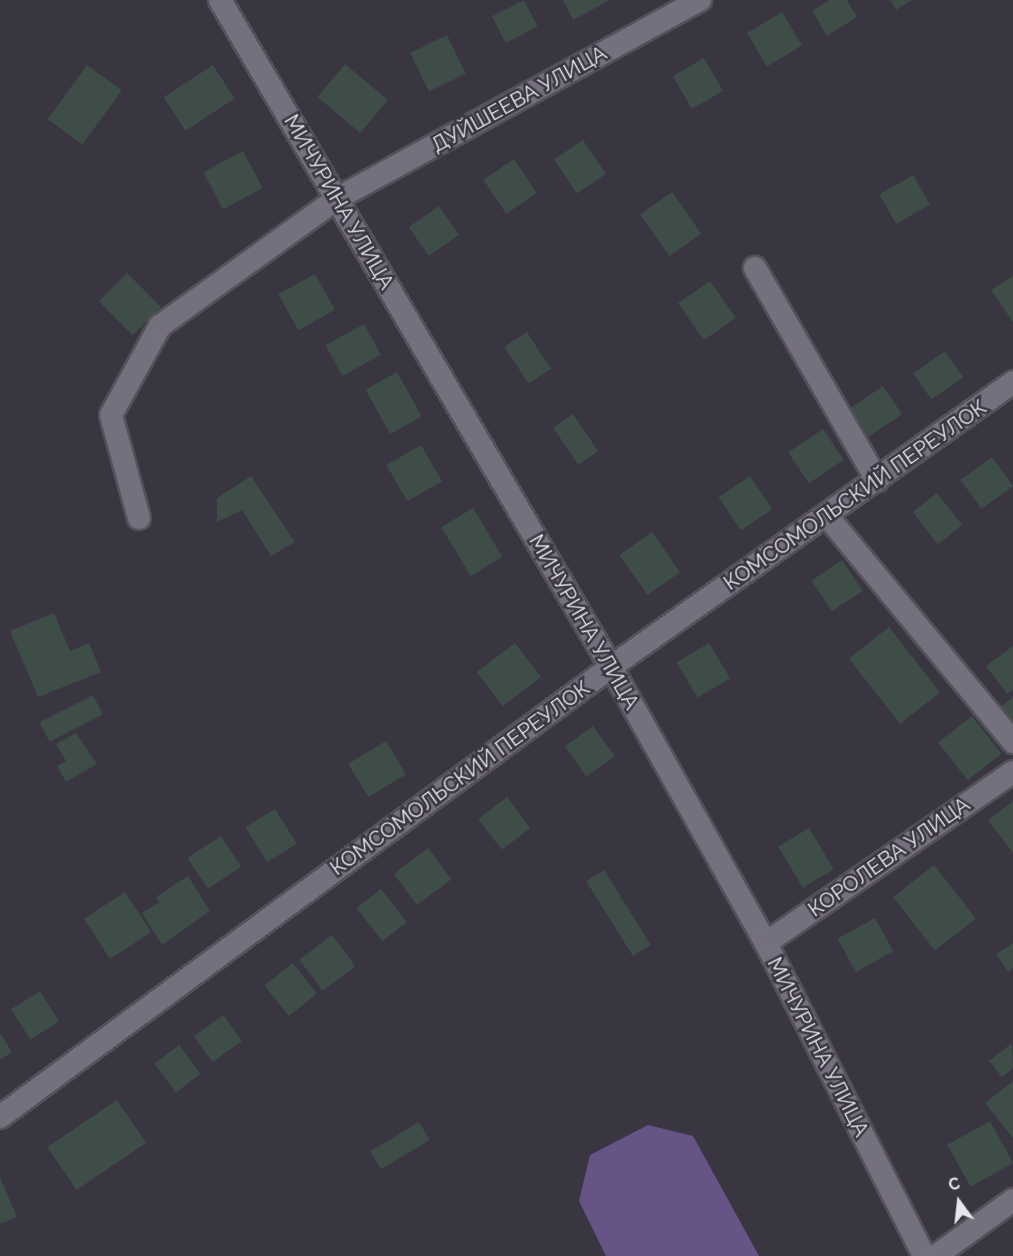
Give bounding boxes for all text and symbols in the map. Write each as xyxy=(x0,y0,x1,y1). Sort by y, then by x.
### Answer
street label: ДУЙШЕЕВА УЛИЦА xyxy=(427,40,611,158)
street label: МИЧУРИНА УЛИЦА xyxy=(278,110,400,294)
street label: КОМСОМОЛЬСКИЙ ПЕРЕУЛОК xyxy=(719,394,991,596)
street label: МИЧУРИНА УЛИЦА xyxy=(523,530,645,714)
street label: КОМСОМОЛЬСКИЙ ПЕРЕУЛОК xyxy=(325,675,595,881)
street label: КОРОЛЕВА УЛИЦА xyxy=(803,792,975,922)
street label: МИЧУРИНА УЛИЦА xyxy=(762,953,874,1141)
north arrow xyxy=(929,1172,989,1232)
text: С xyxy=(946,1174,962,1195)

